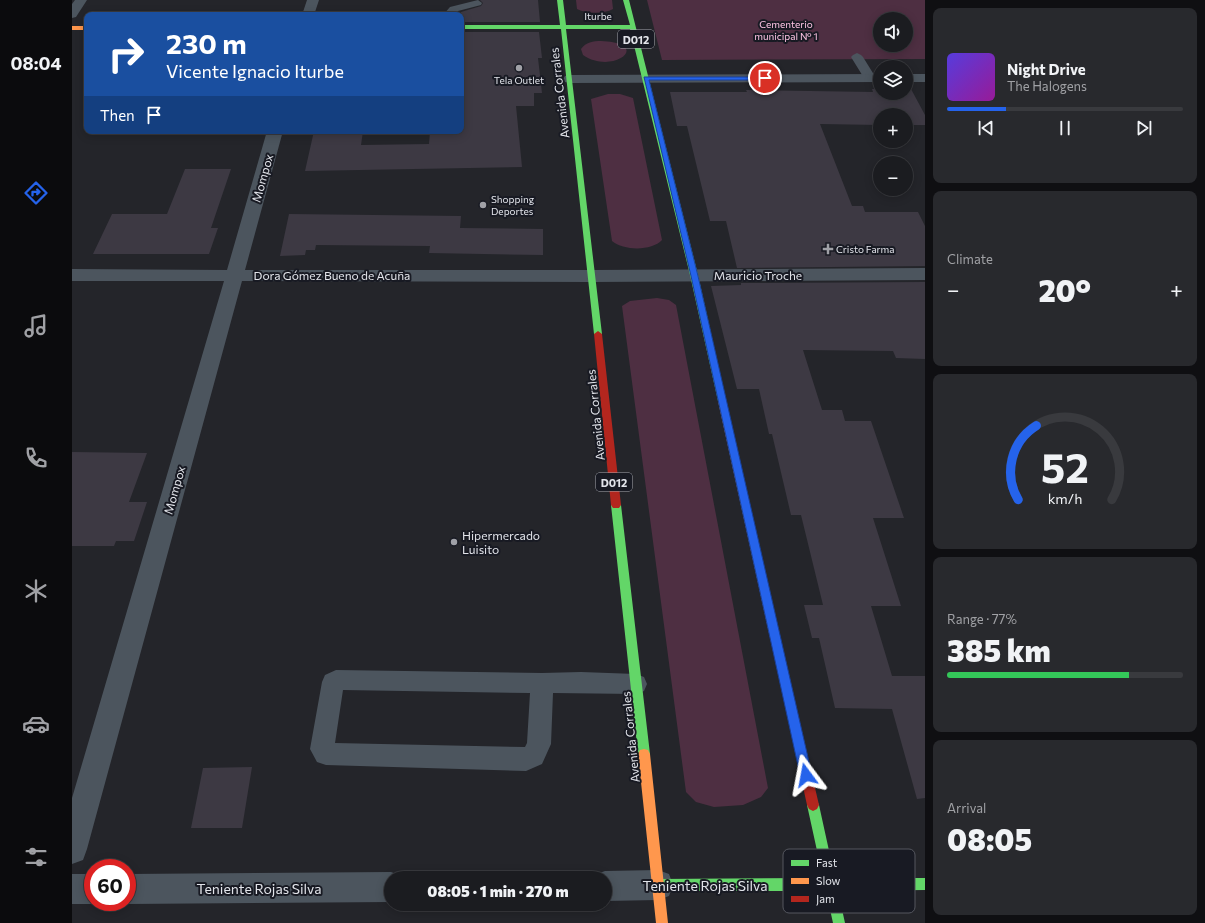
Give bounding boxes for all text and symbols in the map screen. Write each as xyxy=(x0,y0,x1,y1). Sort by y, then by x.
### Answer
street label: Iturbe xyxy=(584,10,612,22)
map controls xyxy=(873,12,913,196)
button: sound xyxy=(873,12,913,52)
park label: Cementerio municipal Nº 1 xyxy=(754,18,818,42)
text: 230 m xyxy=(166,26,247,60)
icon: right xyxy=(100,28,152,80)
road number: D012 xyxy=(618,30,654,48)
street label: Avenida Corrales xyxy=(546,47,572,139)
text: 08:04 xyxy=(11,52,61,74)
text: Vicente Ignacio Iturbe xyxy=(166,60,344,82)
button: layers xyxy=(873,60,913,100)
text: Night Drive xyxy=(1007,60,1086,78)
pin xyxy=(748,61,782,95)
marker: Tela Outlet xyxy=(514,63,524,73)
icon: arrive xyxy=(754,67,776,89)
place label: Tela Outlet xyxy=(494,74,544,86)
text: The Halogens xyxy=(1007,78,1087,94)
icon: arrive xyxy=(143,104,165,126)
text: Then xyxy=(100,106,135,124)
button: + xyxy=(873,108,913,148)
icon: previous xyxy=(975,117,997,139)
icon: pause xyxy=(1054,117,1076,139)
icon: next xyxy=(1133,117,1155,139)
street label: Mompox xyxy=(248,152,276,204)
button: − xyxy=(873,156,913,196)
icon: directions xyxy=(22,179,50,207)
place label: Shopping Deportes xyxy=(491,193,535,217)
marker: Shopping Deportes xyxy=(478,200,488,210)
place label: Cristo Farma xyxy=(836,243,895,255)
marker: Cristo Farma xyxy=(823,244,833,254)
text: Climate xyxy=(947,251,993,267)
street label: Dora Gómez Bueno de Acuña xyxy=(254,268,410,282)
street label: Mauricio Troche xyxy=(714,268,802,282)
text: 20° xyxy=(1038,271,1091,308)
text: − xyxy=(947,276,960,303)
text: + xyxy=(1170,276,1183,303)
icon: music xyxy=(22,312,50,340)
street label: Avenida Corrales xyxy=(583,369,607,461)
text: 52 xyxy=(1041,440,1089,491)
icon: phone xyxy=(22,444,50,472)
street label: Mompox xyxy=(160,464,188,516)
road number: D012 xyxy=(596,473,632,491)
text: km/h xyxy=(1048,488,1082,506)
place label: Hipermercado Luisito xyxy=(462,528,540,556)
marker: Hipermercado Luisito xyxy=(449,537,459,547)
icon: climate xyxy=(22,577,50,605)
text: Range · 77% xyxy=(947,611,1017,627)
text: 385 km xyxy=(947,631,1051,668)
street label: Avenida Corrales xyxy=(618,691,642,783)
icon: car xyxy=(22,710,50,738)
position arrow xyxy=(785,754,827,796)
text: Arrival xyxy=(947,800,986,816)
text: 08:05 xyxy=(947,820,1032,857)
icon: filters xyxy=(22,843,50,871)
legend xyxy=(783,849,915,913)
text: Fast xyxy=(816,856,838,869)
speed limit sign: 60 xyxy=(84,859,136,911)
text: Slow xyxy=(816,874,841,887)
street label: Teniente Rojas Silva xyxy=(643,877,767,894)
street label: Teniente Rojas Silva xyxy=(197,880,321,897)
text: 08:05 · 1 min · 270 m xyxy=(427,882,569,900)
text: Jam xyxy=(816,892,835,906)

